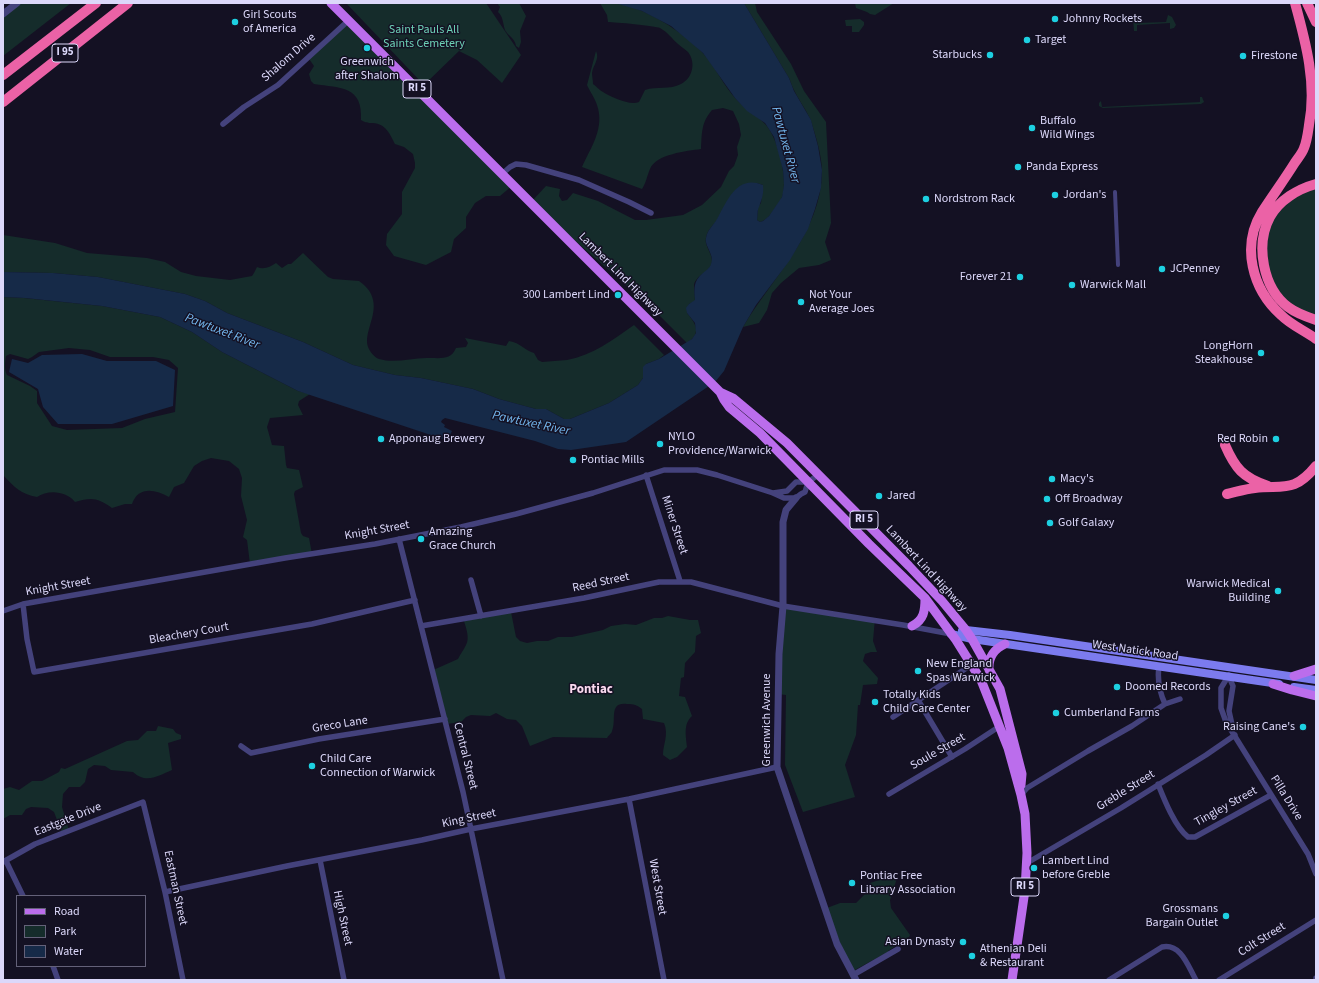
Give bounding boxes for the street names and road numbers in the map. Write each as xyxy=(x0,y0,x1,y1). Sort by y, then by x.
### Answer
street label: Shalom Drive xyxy=(259,31,319,85)
road number: I 95 xyxy=(52,44,78,62)
road number: RI 5 xyxy=(403,80,431,98)
street label: Lambert Lind Highway xyxy=(575,230,665,320)
street label: Miner Street xyxy=(658,494,690,556)
road number: RI 5 xyxy=(850,511,878,529)
street label: Knight Street xyxy=(343,518,411,544)
street label: Lambert Lind Highway xyxy=(882,523,970,615)
street label: Reed Street xyxy=(571,570,631,596)
street label: Knight Street xyxy=(24,574,92,600)
street label: Bleachery Court xyxy=(148,620,230,648)
street label: West Natick Road xyxy=(1091,638,1179,664)
street label: Greenwich Avenue xyxy=(760,674,774,766)
street label: Greco Lane xyxy=(311,714,369,736)
street label: Central Street xyxy=(450,721,480,791)
street label: Soule Street xyxy=(908,731,968,773)
street label: Greble Street xyxy=(1094,768,1158,814)
street label: Pilla Drive xyxy=(1267,773,1305,823)
street label: Tingley Street xyxy=(1192,784,1260,830)
street label: Eastgate Drive xyxy=(32,800,104,840)
street label: King Street xyxy=(441,806,497,832)
street label: Eastman Street xyxy=(160,849,190,927)
street label: West Street xyxy=(645,858,669,916)
road number: RI 5 xyxy=(1011,878,1039,896)
street label: High Street xyxy=(329,889,355,947)
street label: Colt Street xyxy=(1236,920,1288,960)

